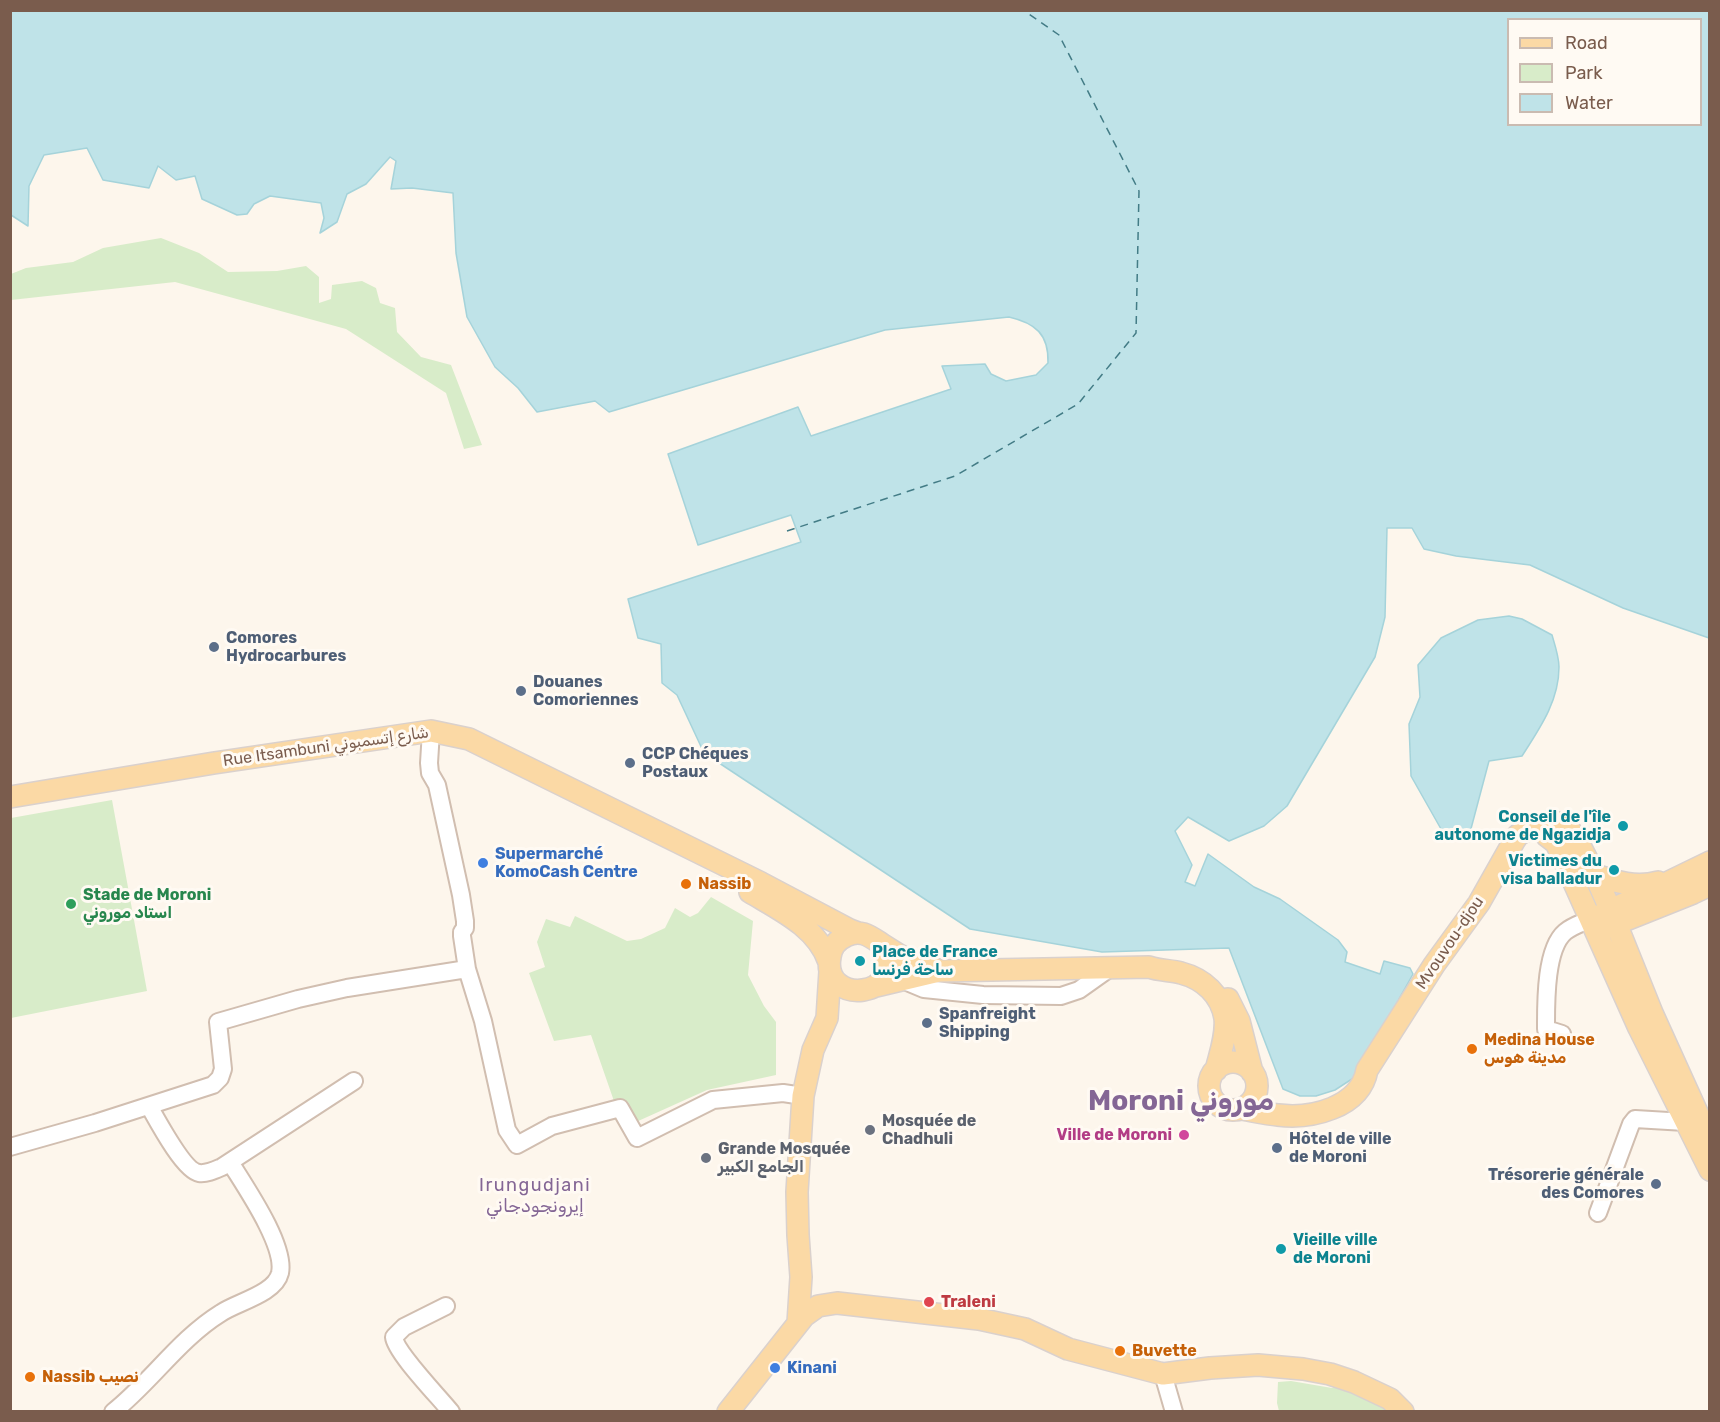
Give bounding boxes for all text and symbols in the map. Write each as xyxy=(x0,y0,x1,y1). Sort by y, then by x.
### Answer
legend xyxy=(1507,18,1702,126)
text: Road xyxy=(1565,32,1608,54)
text: Park xyxy=(1565,62,1602,84)
text: Water xyxy=(1565,92,1613,114)
place label: Comores Hydrocarbures xyxy=(226,628,346,666)
marker: Comores Hydrocarbures xyxy=(207,640,221,654)
place label: Douanes Comoriennes xyxy=(533,672,639,710)
marker: Douanes Comoriennes xyxy=(514,684,528,698)
street label: Rue Itsambuni شارع إتسمبوني xyxy=(222,723,430,771)
place label: CCP Chéques Postaux xyxy=(642,744,749,782)
marker: CCP Chéques Postaux xyxy=(623,756,637,770)
place label: Conseil de l'île autonome de Ngazidja xyxy=(1435,807,1611,845)
marker: Conseil de l'île autonome de Ngazidja xyxy=(1616,819,1630,833)
place label: Supermarché KomoCash Centre xyxy=(495,844,638,882)
place label: Victimes du visa balladur xyxy=(1500,851,1602,889)
marker: Supermarché KomoCash Centre xyxy=(476,856,490,870)
marker: Victimes du visa balladur xyxy=(1607,863,1621,877)
place label: Nassib xyxy=(698,874,751,894)
marker: Nassib xyxy=(679,877,693,891)
place label: Stade de Moroni استاد موروني xyxy=(83,885,211,923)
street label: Mvouvou-djou xyxy=(1412,893,1488,993)
marker: Stade de Moroni استاد موروني xyxy=(64,897,78,911)
place label: Place de France ساحة فرنسا xyxy=(872,942,998,980)
marker: Place de France ساحة فرنسا xyxy=(853,954,867,968)
place label: Spanfreight Shipping xyxy=(939,1004,1036,1042)
marker: Spanfreight Shipping xyxy=(920,1016,934,1030)
place label: Medina House مدينة هوس xyxy=(1484,1030,1595,1068)
marker: Medina House مدينة هوس xyxy=(1465,1042,1479,1056)
district label: Moroni موروني xyxy=(1088,1085,1274,1119)
place label: Mosquée de Chadhuli xyxy=(882,1111,976,1149)
marker: Mosquée de Chadhuli xyxy=(863,1123,877,1137)
place label: Ville de Moroni xyxy=(1057,1125,1172,1145)
marker: Ville de Moroni xyxy=(1177,1128,1191,1142)
place label: Hôtel de ville de Moroni xyxy=(1289,1129,1391,1167)
place label: Grande Mosquée الجامع الكبير xyxy=(718,1139,851,1177)
marker: Hôtel de ville de Moroni xyxy=(1270,1141,1284,1155)
marker: Grande Mosquée الجامع الكبير xyxy=(699,1151,713,1165)
place label: Trésorerie générale des Comores xyxy=(1488,1165,1644,1203)
district label: Irungudjani إيرونجودجاني xyxy=(479,1175,591,1218)
marker: Trésorerie générale des Comores xyxy=(1649,1177,1663,1191)
place label: Vieille ville de Moroni xyxy=(1293,1230,1377,1268)
marker: Vieille ville de Moroni xyxy=(1274,1242,1288,1256)
place label: Traleni xyxy=(941,1292,996,1312)
marker: Traleni xyxy=(922,1295,936,1309)
place label: Buvette xyxy=(1132,1341,1197,1361)
marker: Buvette xyxy=(1113,1344,1127,1358)
place label: Kinani xyxy=(787,1358,837,1378)
marker: Kinani xyxy=(768,1361,782,1375)
place label: Nassib نصيب xyxy=(42,1367,139,1387)
marker: Nassib نصيب xyxy=(23,1370,37,1384)

